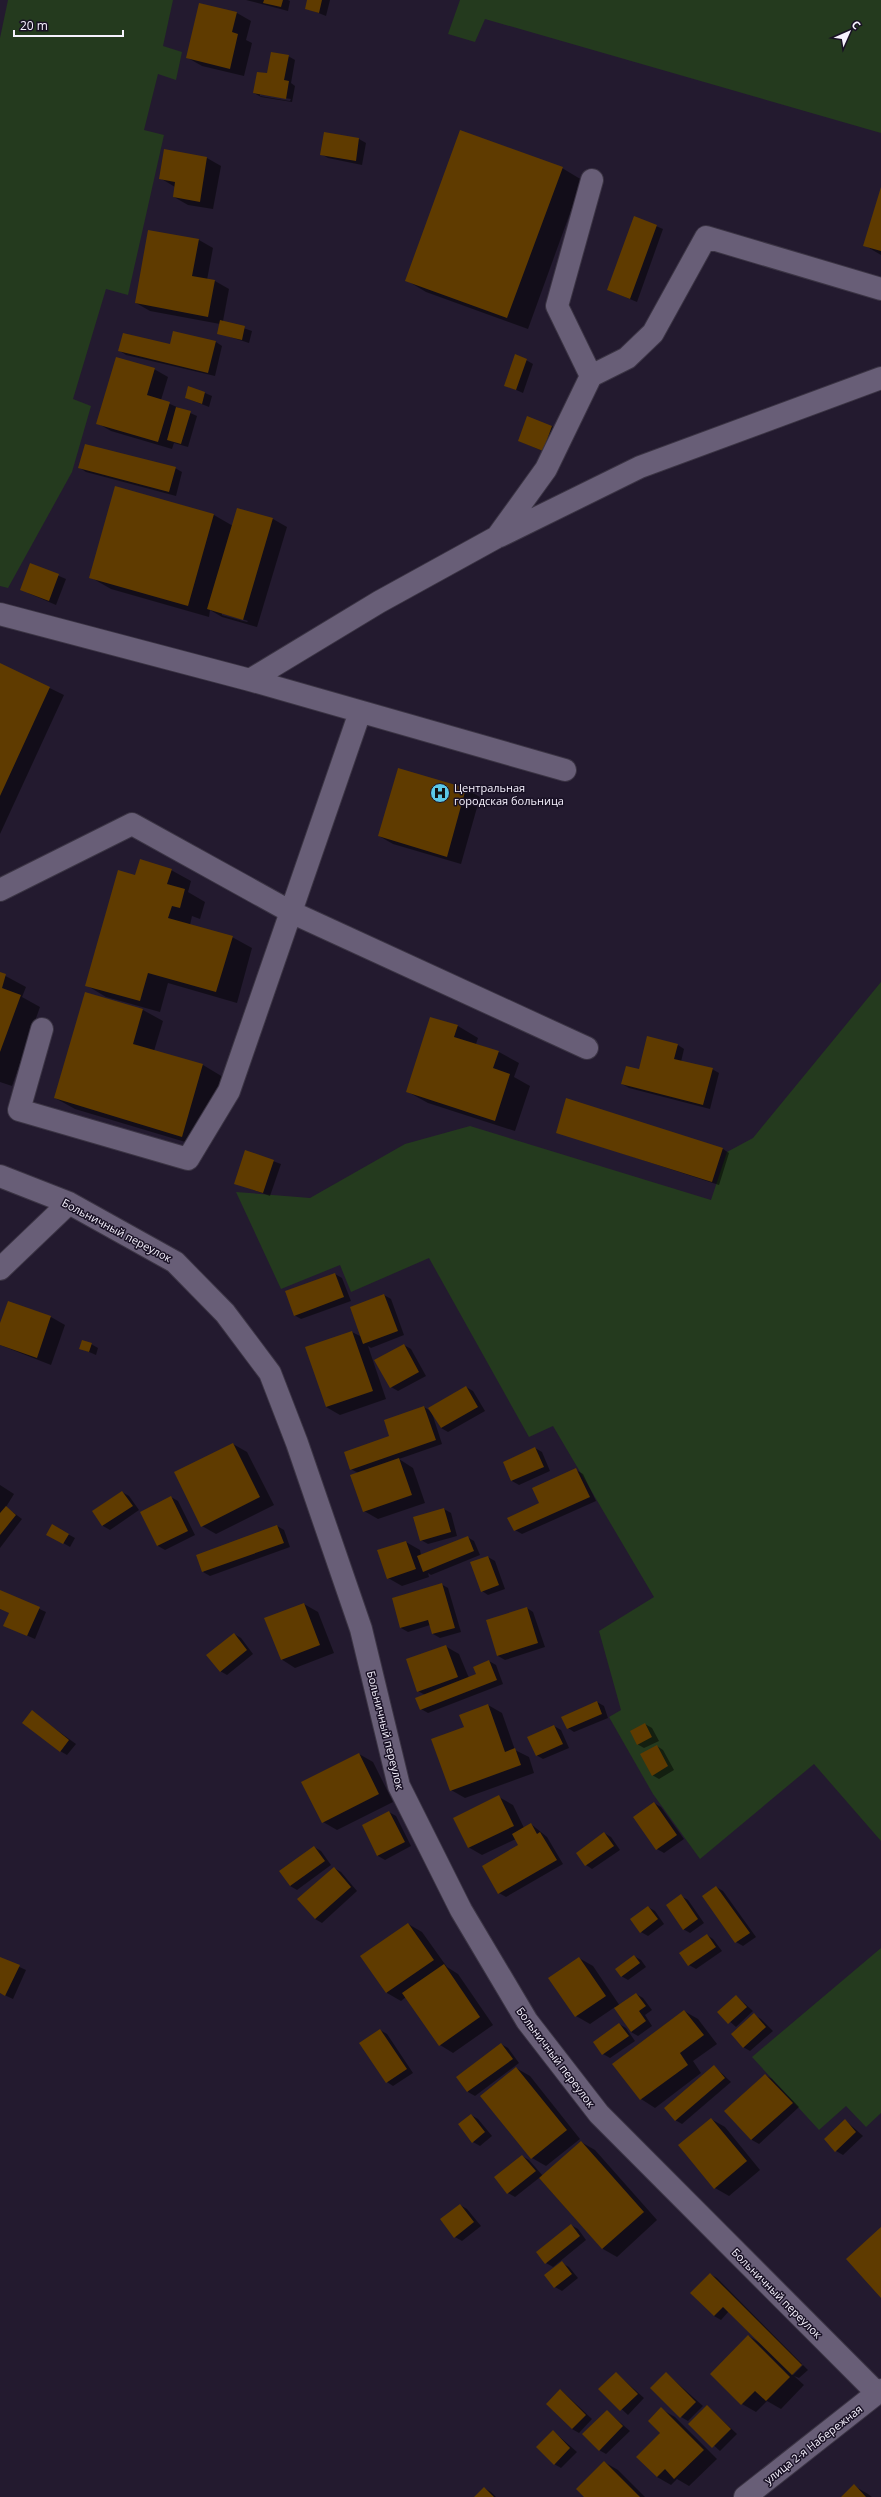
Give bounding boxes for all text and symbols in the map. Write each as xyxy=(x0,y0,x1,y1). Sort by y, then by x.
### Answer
scale bar xyxy=(14,12,123,38)
north arrow xyxy=(829,12,869,52)
text: 20 m xyxy=(20,17,48,34)
text: С xyxy=(849,17,864,32)
place label: Центральная городская больница xyxy=(454,780,564,808)
hospital icon: Центральная городская больница xyxy=(429,782,451,804)
street label: Больничный переулок xyxy=(60,1195,175,1265)
street label: Больничный переулок xyxy=(364,1669,408,1791)
street label: Больничный переулок xyxy=(513,2004,599,2110)
street label: Больничный переулок xyxy=(729,2245,826,2342)
street label: улица 2-я Набережная xyxy=(761,2401,865,2487)

